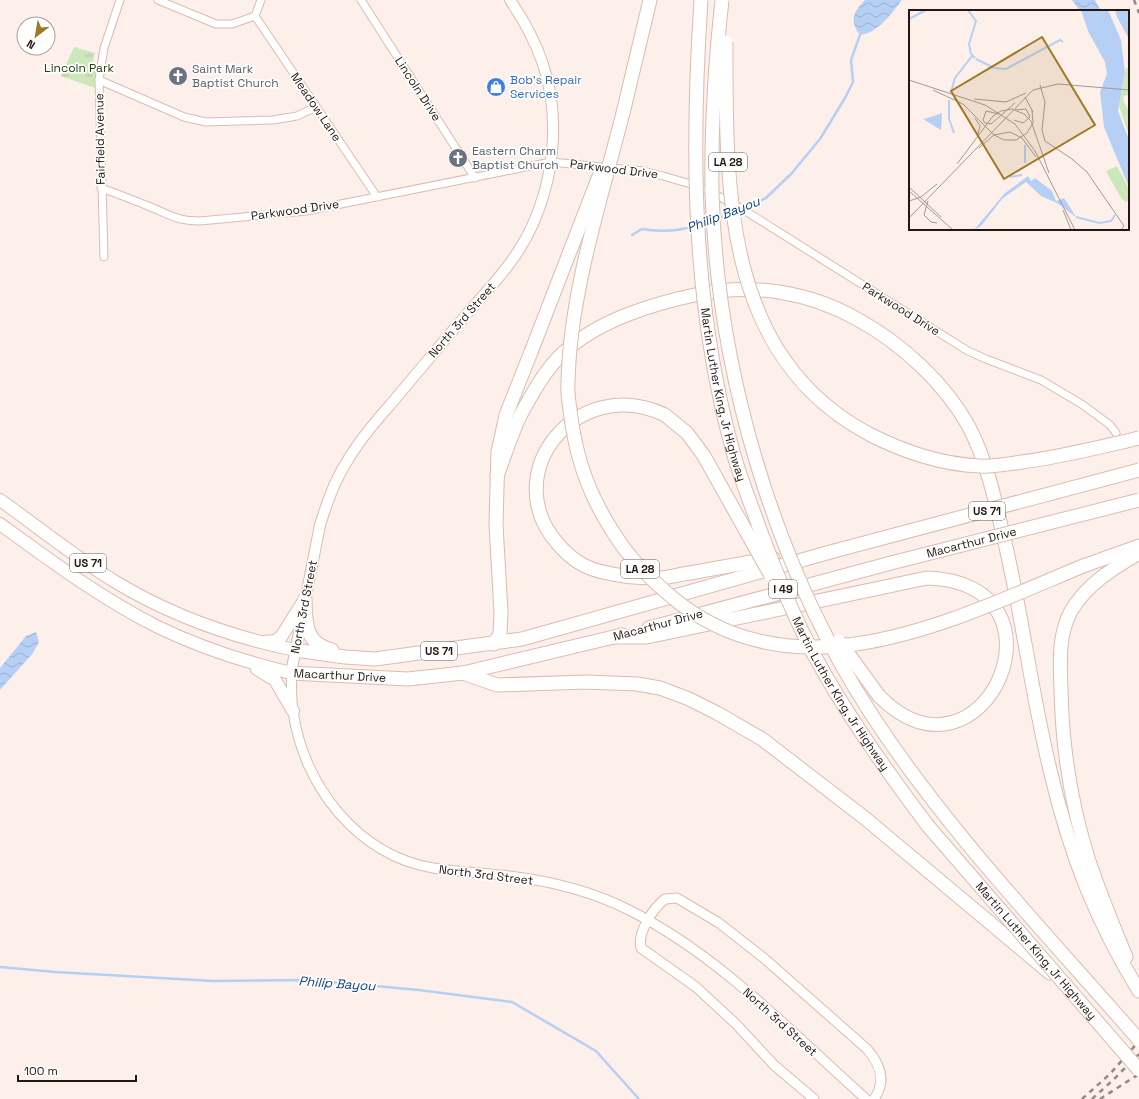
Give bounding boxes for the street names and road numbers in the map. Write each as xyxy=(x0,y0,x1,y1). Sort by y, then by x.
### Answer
street label: Lincoln Drive xyxy=(391,54,445,124)
street label: Meadow Lane xyxy=(287,69,345,145)
street label: Fairfield Avenue xyxy=(91,93,109,185)
road number: LA 28 xyxy=(709,153,747,171)
street label: Parkwood Drive xyxy=(569,156,659,182)
street label: Parkwood Drive xyxy=(250,196,340,224)
street label: North 3rd Street xyxy=(425,279,499,361)
street label: Parkwood Drive xyxy=(859,279,943,339)
street label: Martin Luther King, Jr Highway xyxy=(697,307,750,484)
road number: US 71 xyxy=(969,502,1005,520)
street label: Macarthur Drive xyxy=(925,523,1018,562)
road number: US 71 xyxy=(70,554,106,572)
street label: North 3rd Street xyxy=(287,559,321,655)
road number: LA 28 xyxy=(621,560,659,578)
road number: I 49 xyxy=(769,580,797,598)
street label: Macarthur Drive xyxy=(611,605,705,645)
street label: Martin Luther King, Jr Highway xyxy=(788,614,893,774)
road number: US 71 xyxy=(421,642,457,660)
street label: Macarthur Drive xyxy=(293,665,386,686)
street label: North 3rd Street xyxy=(438,861,534,889)
street label: Martin Luther King, Jr Highway xyxy=(972,879,1100,1023)
street label: North 3rd Street xyxy=(739,984,821,1060)

